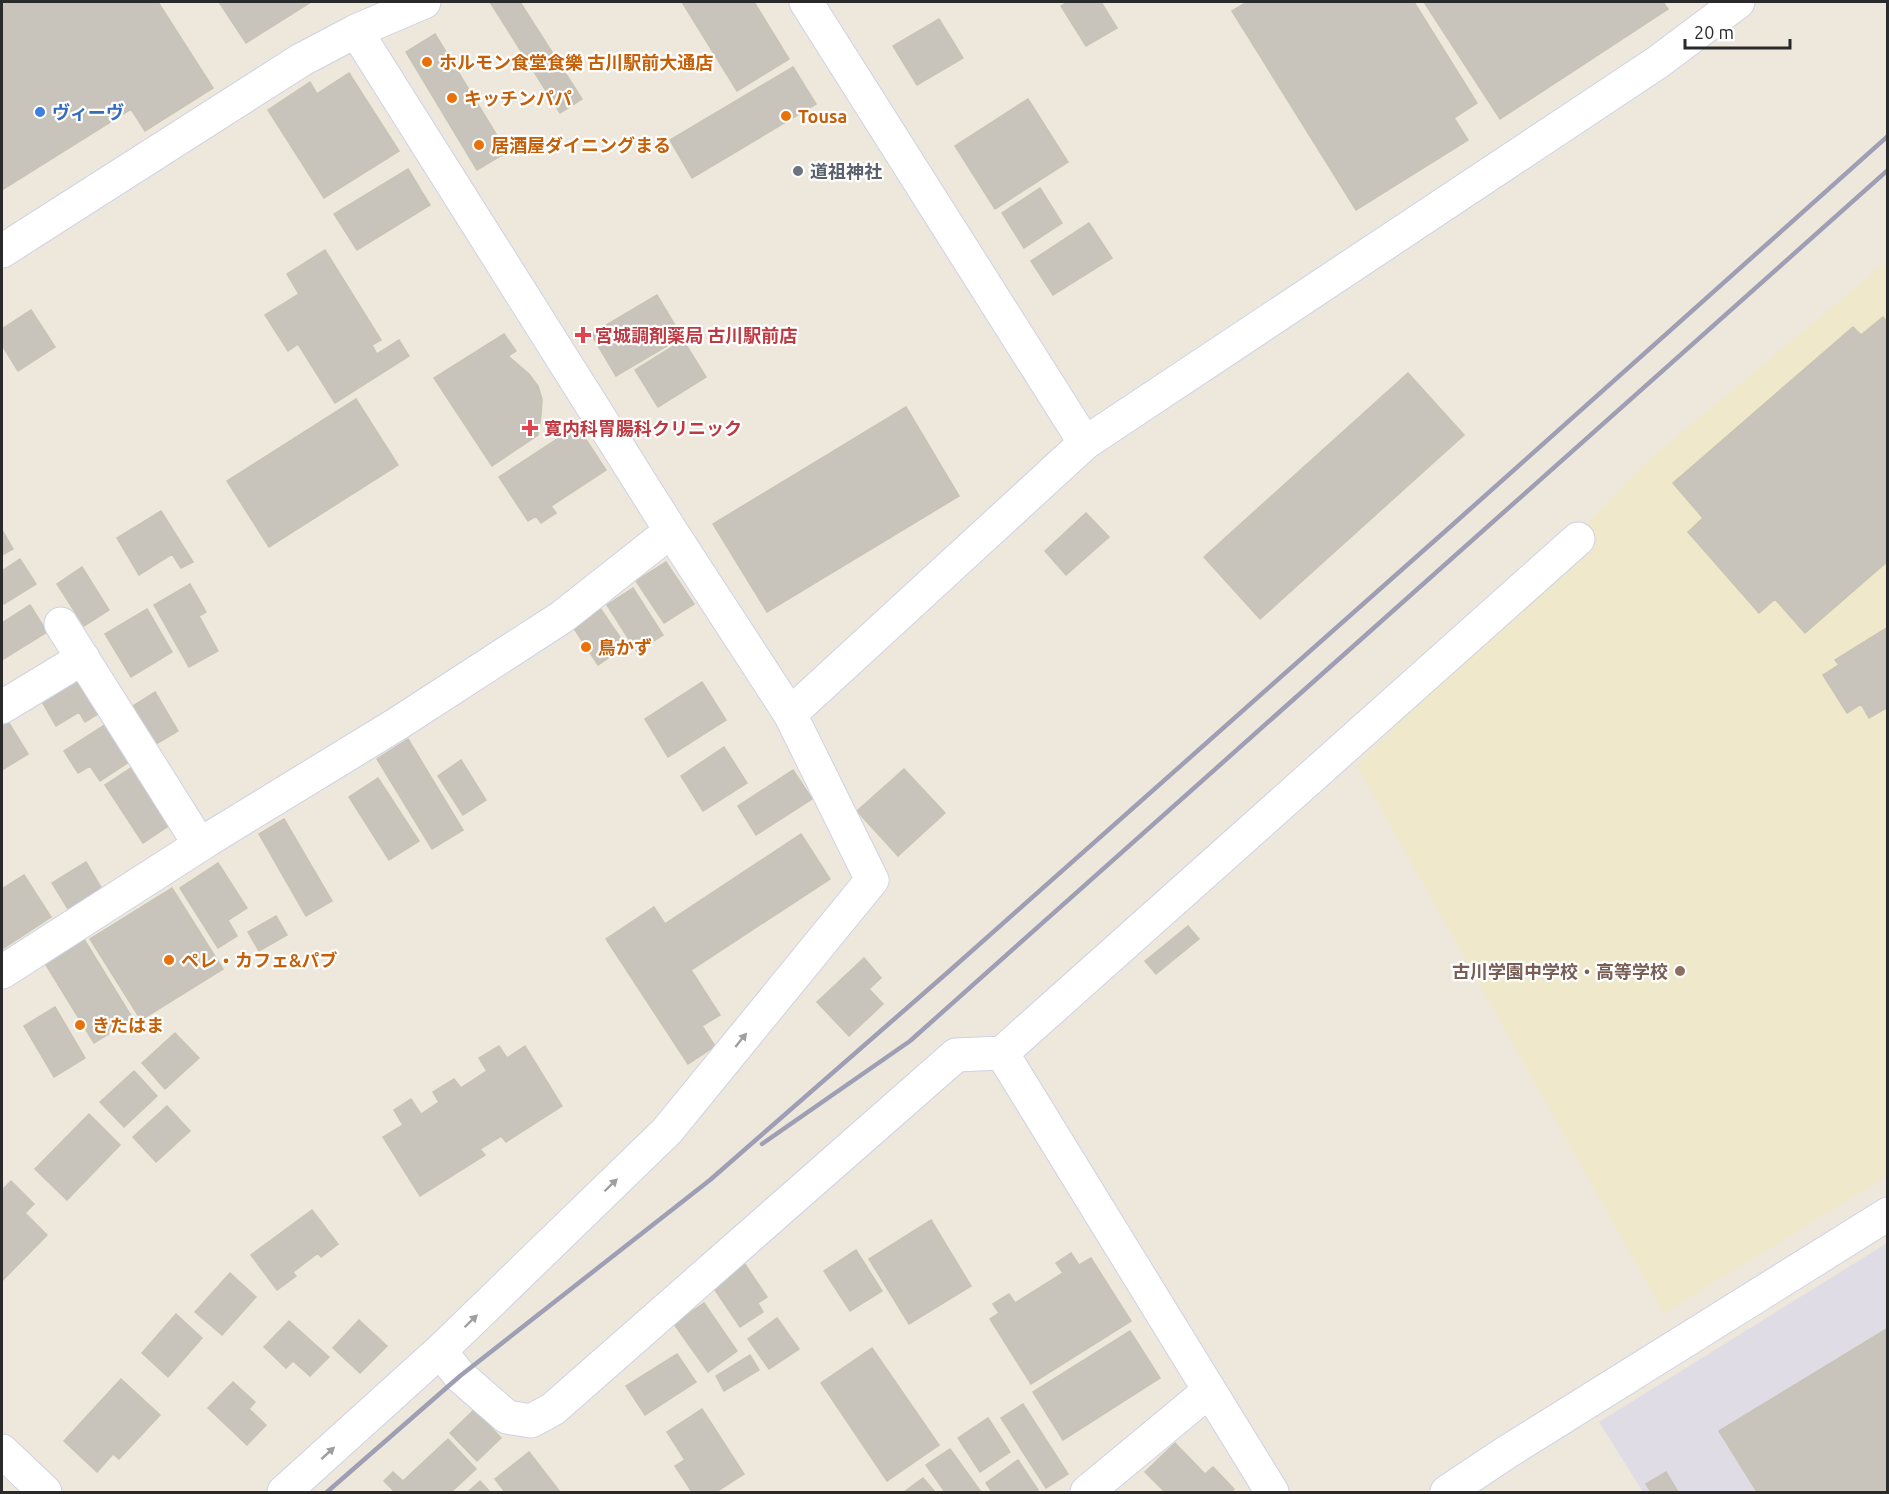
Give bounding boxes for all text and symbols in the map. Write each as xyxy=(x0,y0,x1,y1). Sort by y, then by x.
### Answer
scale bar xyxy=(1685,12,1790,50)
text: 20 m xyxy=(1694,22,1734,42)
place label: ホルモン食堂食樂 古川駅前大通店 xyxy=(439,52,713,72)
marker: ホルモン食堂食樂 古川駅前大通店 xyxy=(420,55,434,69)
place label: キッチンパパ xyxy=(464,88,572,108)
marker: キッチンパパ xyxy=(445,91,459,105)
place label: ヴィーヴ xyxy=(52,102,124,122)
marker: ヴィーヴ xyxy=(33,105,47,119)
place label: Tousa xyxy=(798,106,847,126)
marker: Tousa xyxy=(779,109,793,123)
place label: 居酒屋ダイニングまる xyxy=(491,135,671,155)
marker: 居酒屋ダイニングまる xyxy=(472,138,486,152)
place label: 道祖神社 xyxy=(810,161,882,181)
marker: 道祖神社 xyxy=(791,164,805,178)
place label: 宮城調剤薬局 古川駅前店 xyxy=(595,325,797,345)
marker: 宮城調剤薬局 古川駅前店 xyxy=(576,328,590,342)
place label: 寛内科胃腸科クリニック xyxy=(544,418,742,438)
marker: 寛内科胃腸科クリニック xyxy=(521,419,539,437)
place label: 鳥かず xyxy=(598,637,652,657)
marker: 鳥かず xyxy=(579,640,593,654)
place label: ペレ・カフェ&パブ xyxy=(181,950,337,970)
marker: ペレ・カフェ&パブ xyxy=(162,953,176,967)
place label: 古川学園中学校・高等学校 xyxy=(1452,961,1668,981)
marker: 古川学園中学校・高等学校 xyxy=(1673,964,1687,978)
place label: きたはま xyxy=(92,1015,164,1035)
marker: きたはま xyxy=(73,1018,87,1032)
one-way arrow xyxy=(734,1033,747,1048)
one-way arrow xyxy=(603,1178,618,1192)
one-way arrow xyxy=(463,1314,478,1328)
one-way arrow xyxy=(320,1446,335,1460)

